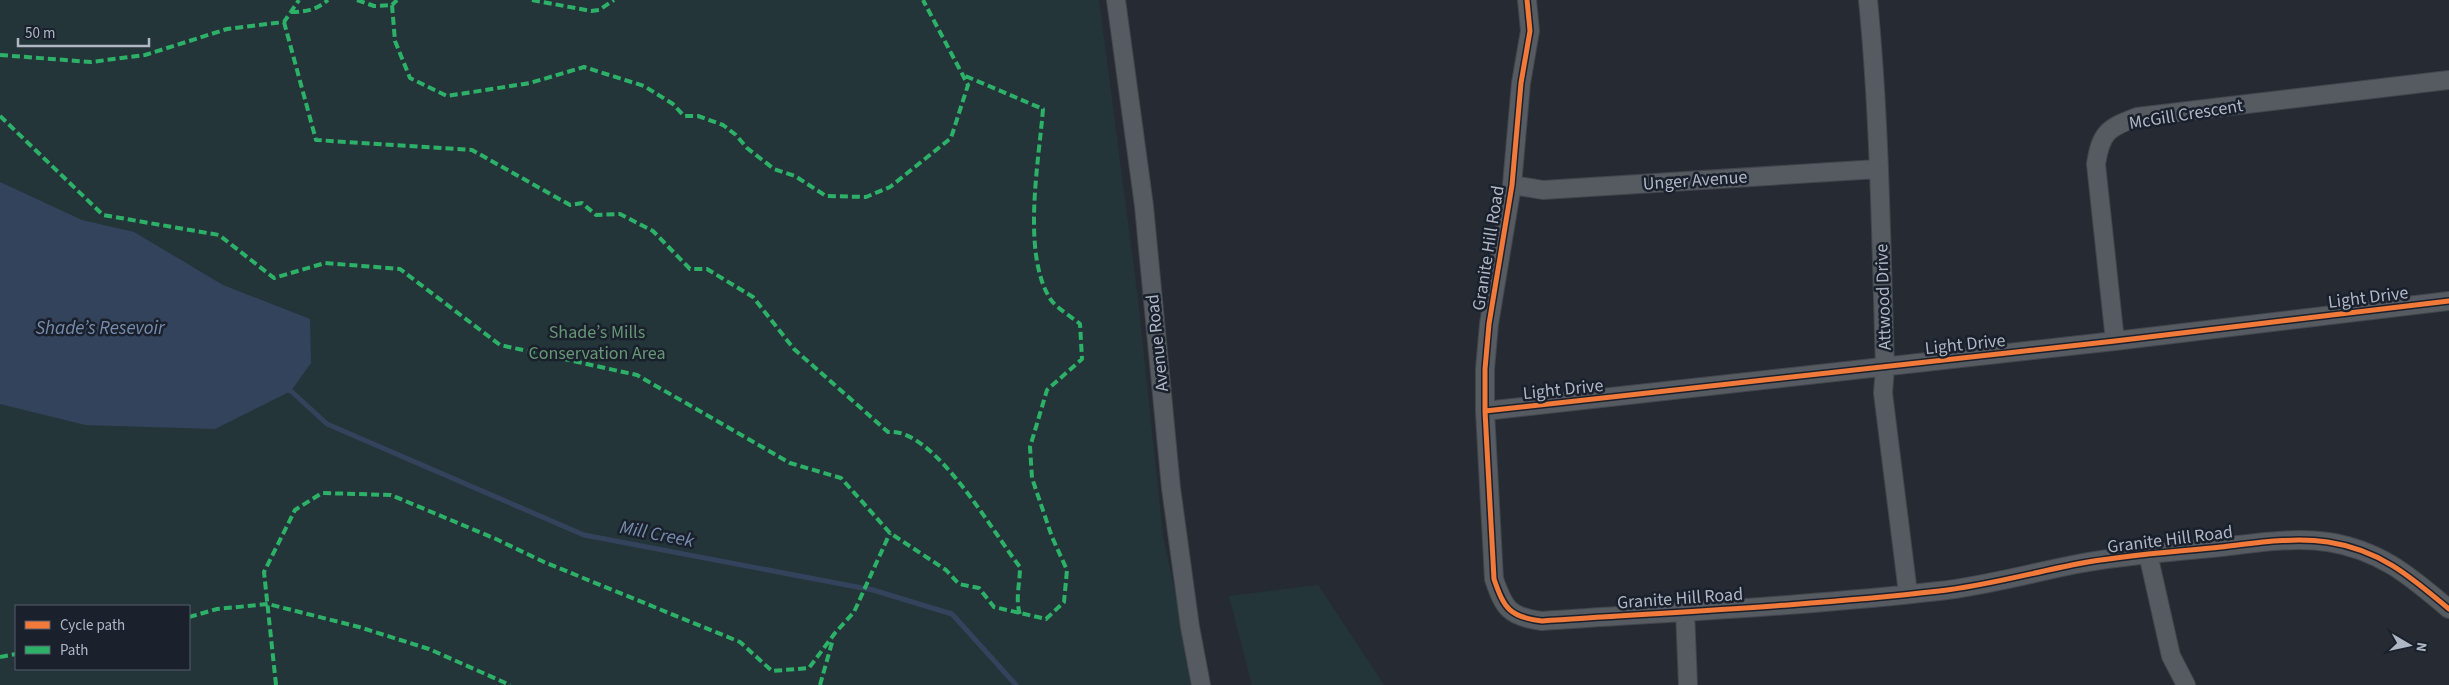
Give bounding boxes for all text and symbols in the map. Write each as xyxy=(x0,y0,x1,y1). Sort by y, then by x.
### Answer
scale bar xyxy=(18,15,149,47)
text: 50 m xyxy=(25,23,55,44)
street label: McGill Crescent xyxy=(2127,93,2245,136)
street label: Unger Avenue xyxy=(1642,164,1748,197)
street label: Granite Hill Road xyxy=(1466,184,1511,312)
street label: Attwood Drive xyxy=(1869,243,1898,351)
street label: Light Drive xyxy=(2326,280,2410,315)
street label: Avenue Road xyxy=(1140,293,1175,393)
water label: Shade’s Resevoir xyxy=(35,315,166,342)
park label: Shade’s Mills Conservation Area xyxy=(528,320,666,366)
street label: Light Drive xyxy=(1924,328,2007,361)
street label: Light Drive xyxy=(1522,373,1605,406)
water label: Mill Creek xyxy=(617,514,697,555)
street label: Granite Hill Road xyxy=(2106,519,2234,560)
street label: Granite Hill Road xyxy=(1616,582,1744,615)
legend xyxy=(15,605,190,670)
text: Cycle path xyxy=(60,615,125,636)
north arrow xyxy=(2384,620,2434,670)
text: Path xyxy=(60,640,88,661)
text: N xyxy=(2410,641,2431,653)

